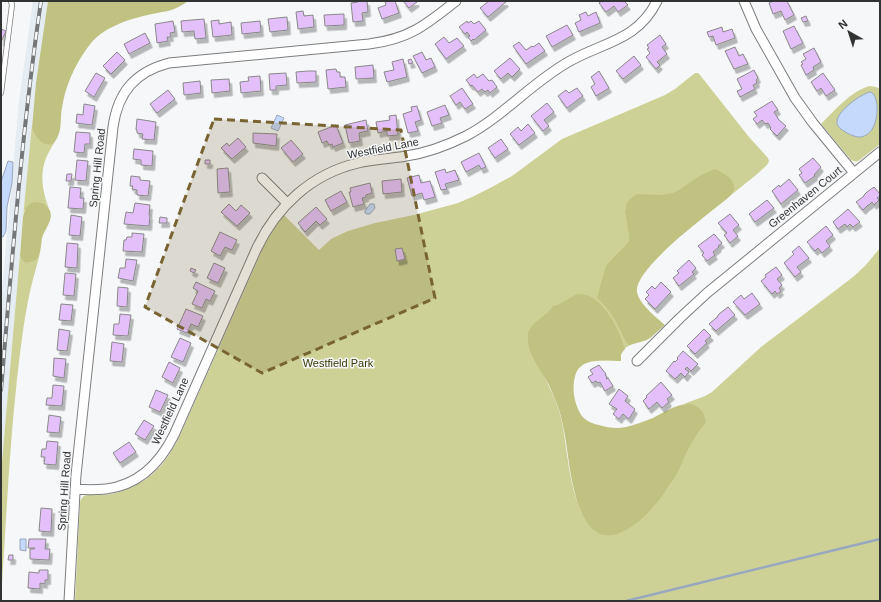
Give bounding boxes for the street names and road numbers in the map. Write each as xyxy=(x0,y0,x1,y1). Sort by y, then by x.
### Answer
street label: Spring Hill Road xyxy=(87,128,107,208)
street label: Westfield Lane xyxy=(346,135,420,161)
street label: Greenhaven Court xyxy=(766,164,844,230)
street label: Westfield Lane xyxy=(149,376,191,446)
street label: Spring Hill Road xyxy=(55,451,73,531)

